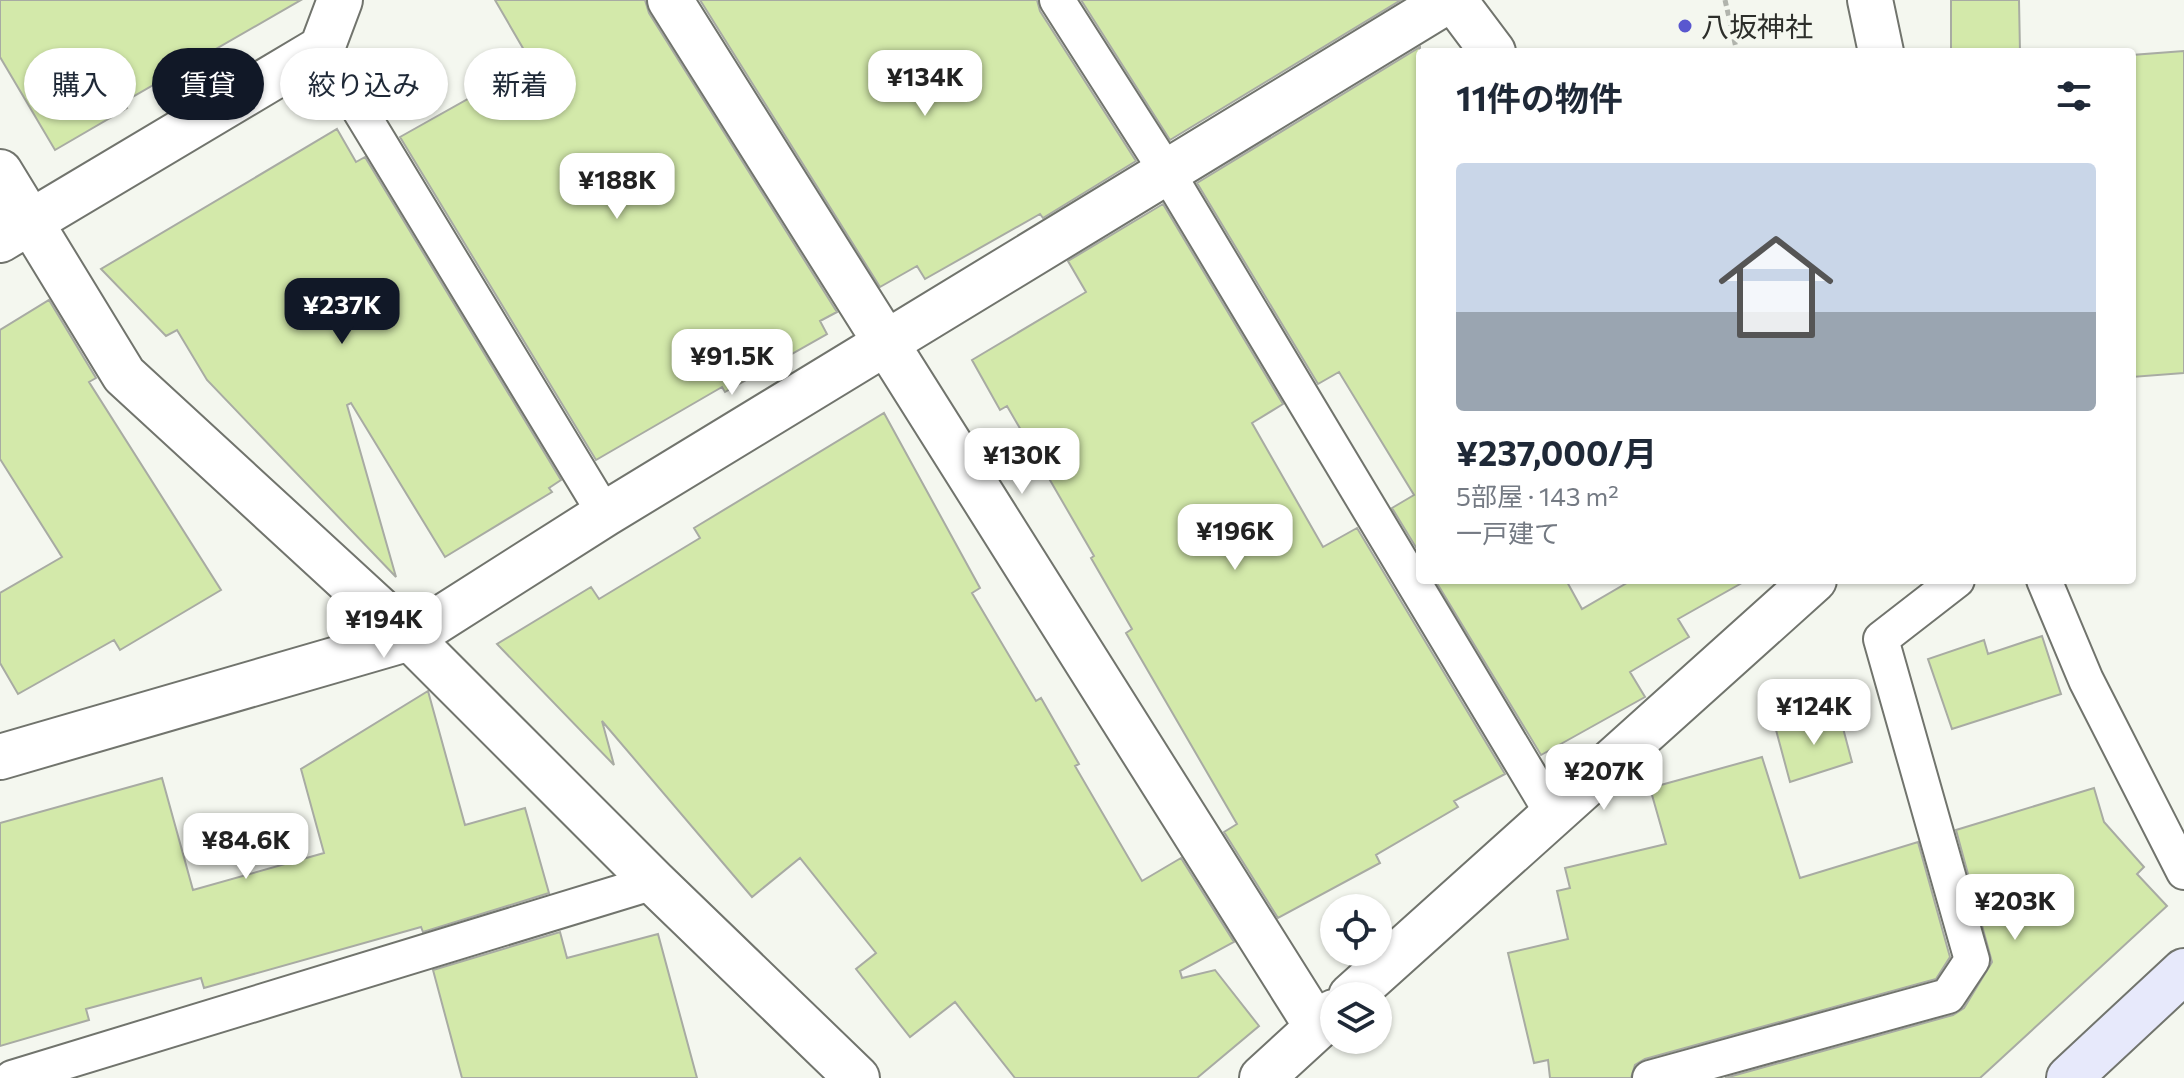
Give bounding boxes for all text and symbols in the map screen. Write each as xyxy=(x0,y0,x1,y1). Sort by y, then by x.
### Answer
place label: 八坂神社 xyxy=(1701,9,1813,43)
marker: 八坂神社 xyxy=(1676,17,1694,35)
chip: 購入 xyxy=(24,48,136,120)
chip: 賃貸 xyxy=(152,48,264,120)
chip: 絞り込み xyxy=(280,48,448,120)
chip: 新着 xyxy=(464,48,576,120)
pin: ¥134K xyxy=(869,50,981,118)
text: ¥134K xyxy=(886,60,964,91)
icon: filters xyxy=(2052,74,2096,118)
text: 11件の物件 xyxy=(1456,76,1623,118)
pin: ¥188K xyxy=(561,153,673,221)
text: ¥188K xyxy=(578,163,656,194)
icon: home xyxy=(1704,215,1848,359)
pin: ¥237K xyxy=(286,278,398,346)
text: ¥237K xyxy=(303,288,381,319)
pin: ¥91.5K xyxy=(667,329,797,397)
text: ¥91.5K xyxy=(690,339,774,370)
pin: ¥130K xyxy=(966,428,1078,496)
text: ¥237,000/月 xyxy=(1456,431,1657,473)
text: ¥130K xyxy=(983,438,1062,469)
text: 5部屋 · 143 m² xyxy=(1456,480,1619,511)
pin: ¥196K xyxy=(1179,504,1291,572)
text: ¥196K xyxy=(1196,514,1274,545)
text: 一戸建て xyxy=(1456,517,1560,548)
pin: ¥194K xyxy=(328,592,440,660)
text: ¥194K xyxy=(345,602,423,633)
pin: ¥124K xyxy=(1758,679,1870,747)
text: ¥124K xyxy=(1776,689,1852,720)
pin: ¥207K xyxy=(1548,744,1660,812)
text: ¥207K xyxy=(1564,754,1644,785)
pin: ¥84.6K xyxy=(181,813,311,881)
text: ¥84.6K xyxy=(201,823,291,854)
pin: ¥203K xyxy=(1959,874,2071,942)
text: ¥203K xyxy=(1974,884,2056,915)
map controls xyxy=(1320,894,1392,1054)
button: locate xyxy=(1320,894,1392,966)
button: layers xyxy=(1320,982,1392,1054)

